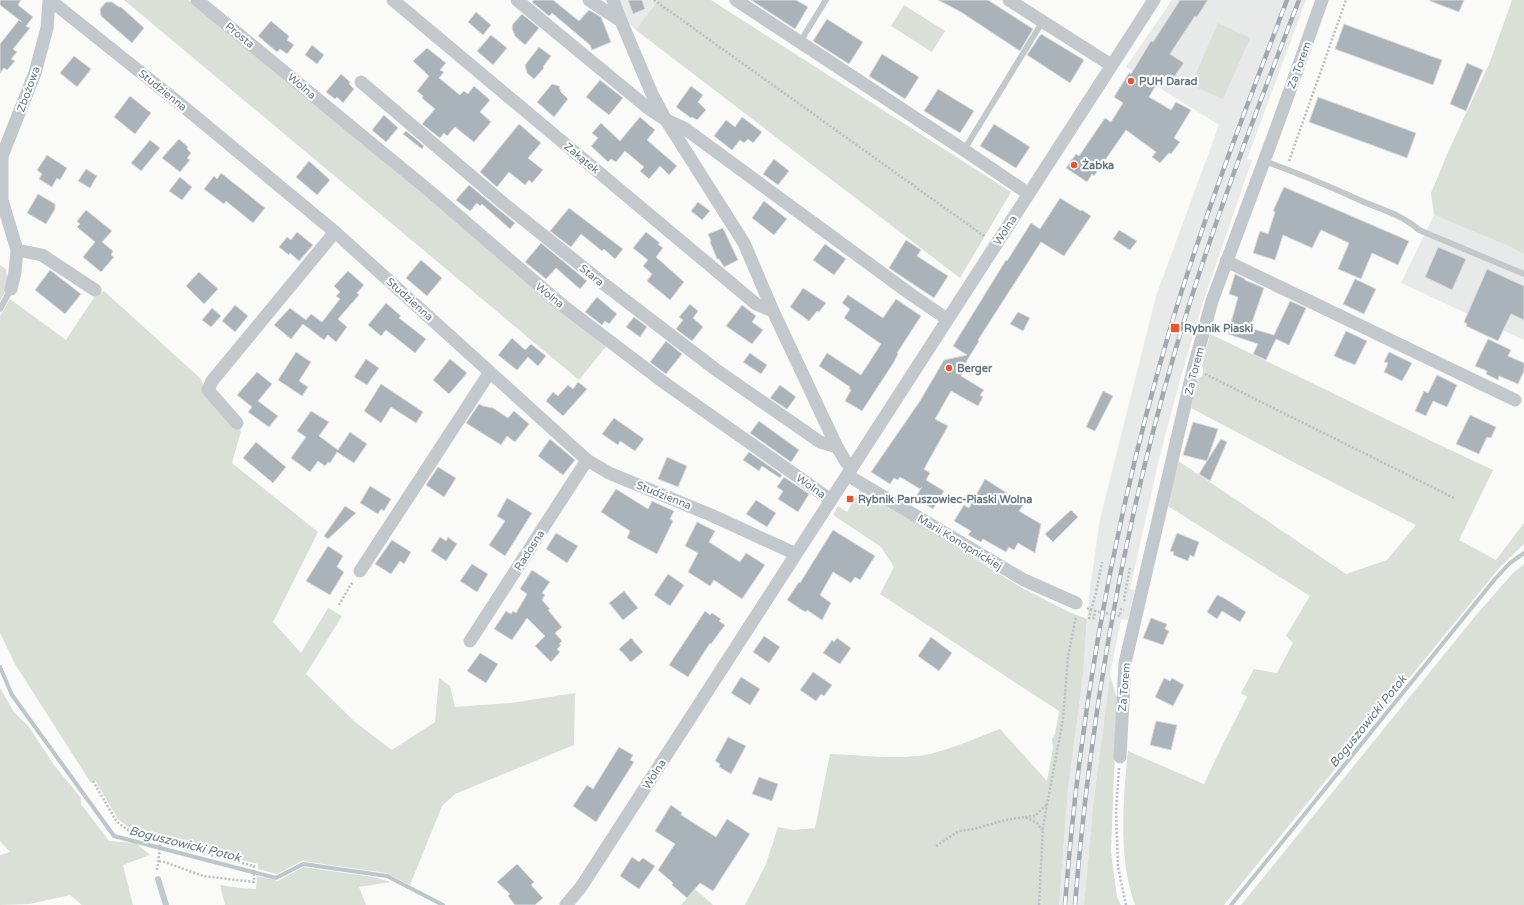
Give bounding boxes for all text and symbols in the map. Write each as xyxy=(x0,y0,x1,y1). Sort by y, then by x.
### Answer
street label: Prosta xyxy=(223,20,257,51)
street label: Za Torem xyxy=(1285,40,1314,90)
street label: Zbożowa xyxy=(14,65,43,114)
street label: Studzienna xyxy=(136,67,189,114)
street label: Wolna xyxy=(285,71,318,102)
place label: PUH Darad xyxy=(1139,75,1198,88)
marker: PUH Darad xyxy=(1126,76,1136,86)
street label: Zakątek xyxy=(562,140,602,177)
place label: Żabka xyxy=(1082,158,1114,172)
marker: Żabka xyxy=(1069,160,1079,170)
street label: Wolna xyxy=(991,213,1020,248)
street label: Stara xyxy=(577,262,606,289)
street label: Studzienna xyxy=(384,275,436,324)
street label: Wolna xyxy=(533,280,567,311)
marker: Rybnik Piaski xyxy=(1169,322,1181,334)
place label: Rybnik Piaski xyxy=(1184,322,1253,336)
street label: Za Torem xyxy=(1182,346,1207,397)
place label: Berger xyxy=(957,362,993,376)
marker: Berger xyxy=(944,363,954,373)
street label: Wolna xyxy=(793,472,828,501)
street label: Studzienna xyxy=(634,478,693,512)
place label: Rybnik Paruszowiec-Piaski Wolna xyxy=(858,493,1032,507)
marker: Rybnik Paruszowiec-Piaski Wolna xyxy=(845,494,855,504)
street label: Marii Konopnickiej xyxy=(915,512,1005,573)
street label: Radosna xyxy=(511,528,547,573)
street label: Za Torem xyxy=(1116,662,1133,712)
water label: Boguszowicki Potok xyxy=(1327,671,1410,770)
street label: Wolna xyxy=(640,757,669,792)
water label: Boguszowicki Potok xyxy=(128,823,244,865)

